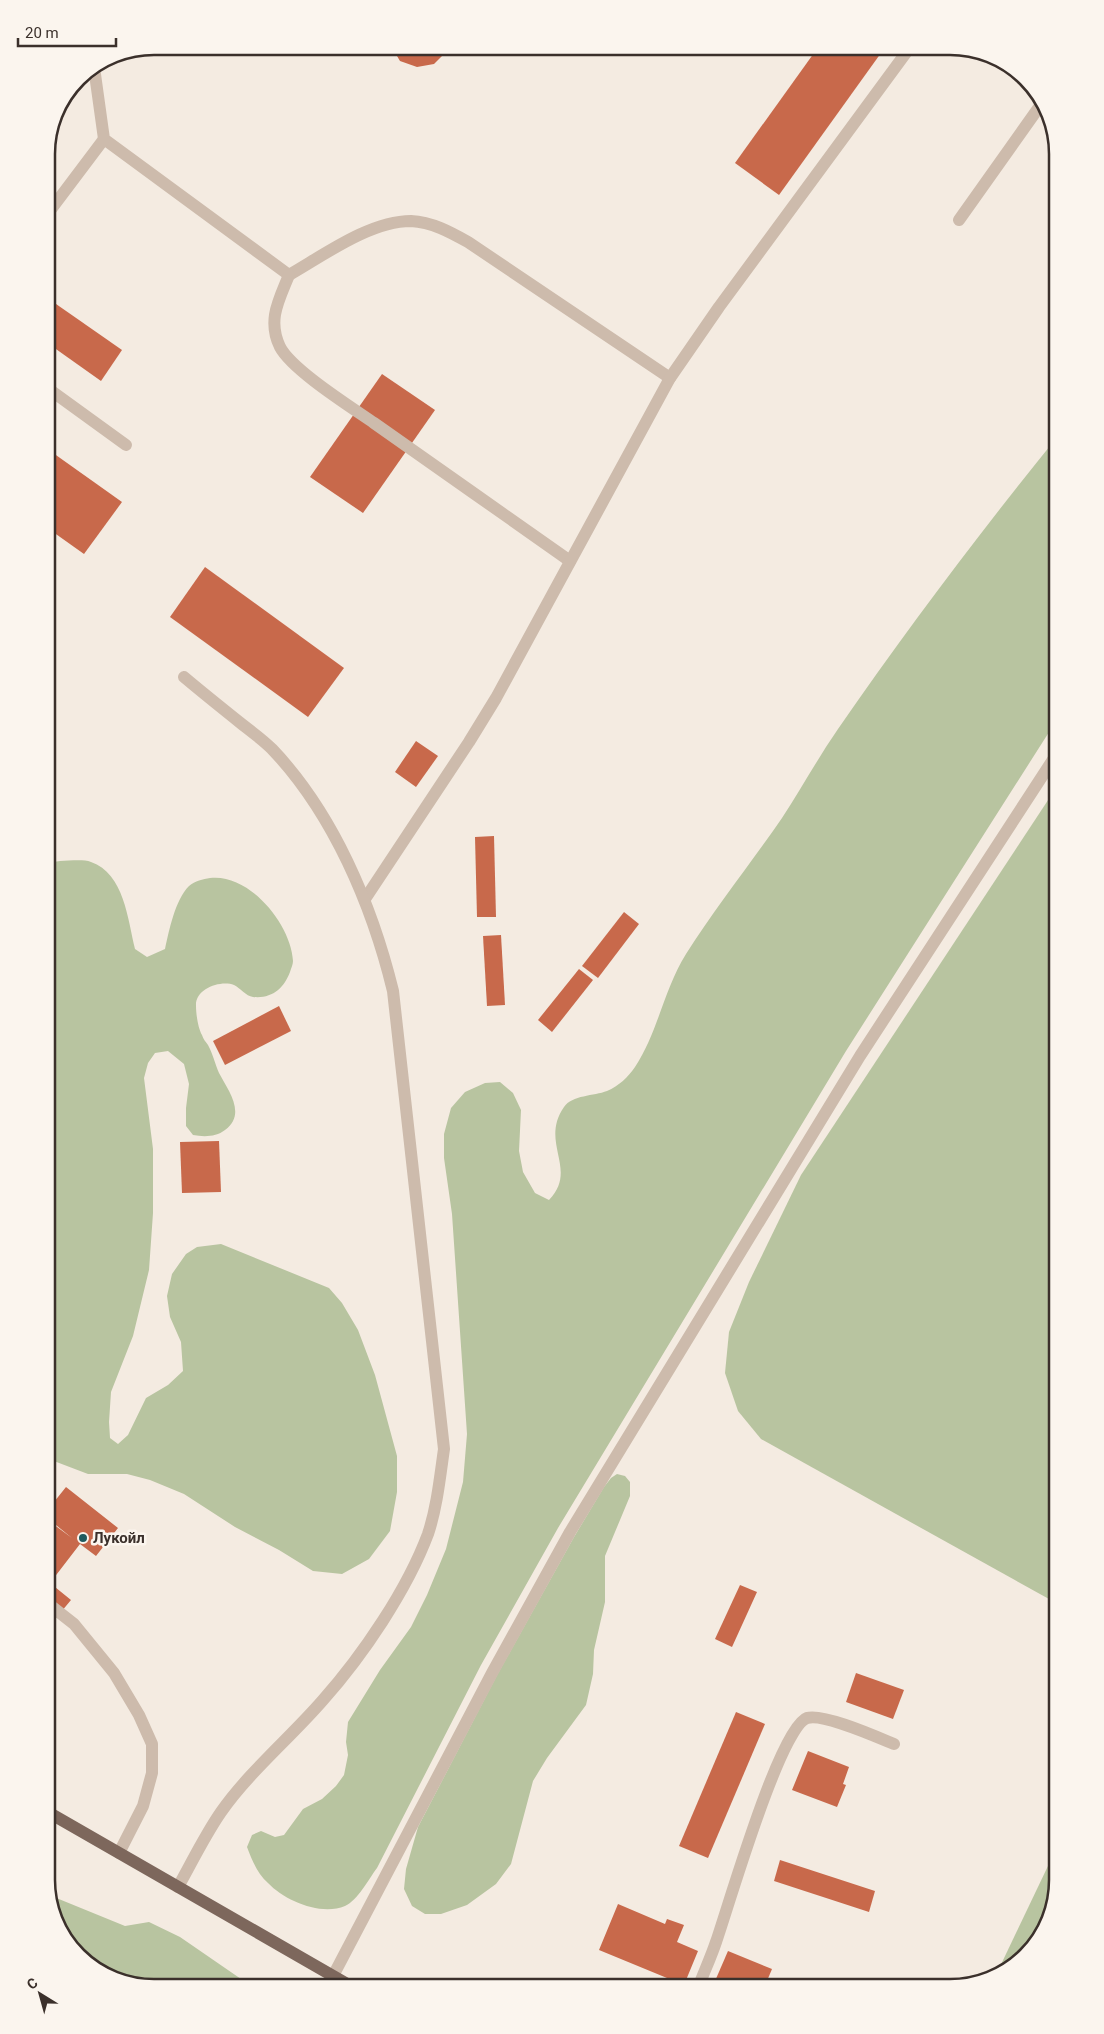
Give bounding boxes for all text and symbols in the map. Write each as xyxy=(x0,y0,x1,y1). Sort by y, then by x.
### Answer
scale bar xyxy=(18,15,115,47)
text: 20 m xyxy=(25,24,59,42)
place label: Лукойл xyxy=(93,1529,145,1547)
marker: Лукойл xyxy=(77,1532,89,1544)
north arrow xyxy=(15,1969,65,2019)
text: С xyxy=(24,1974,41,1993)

